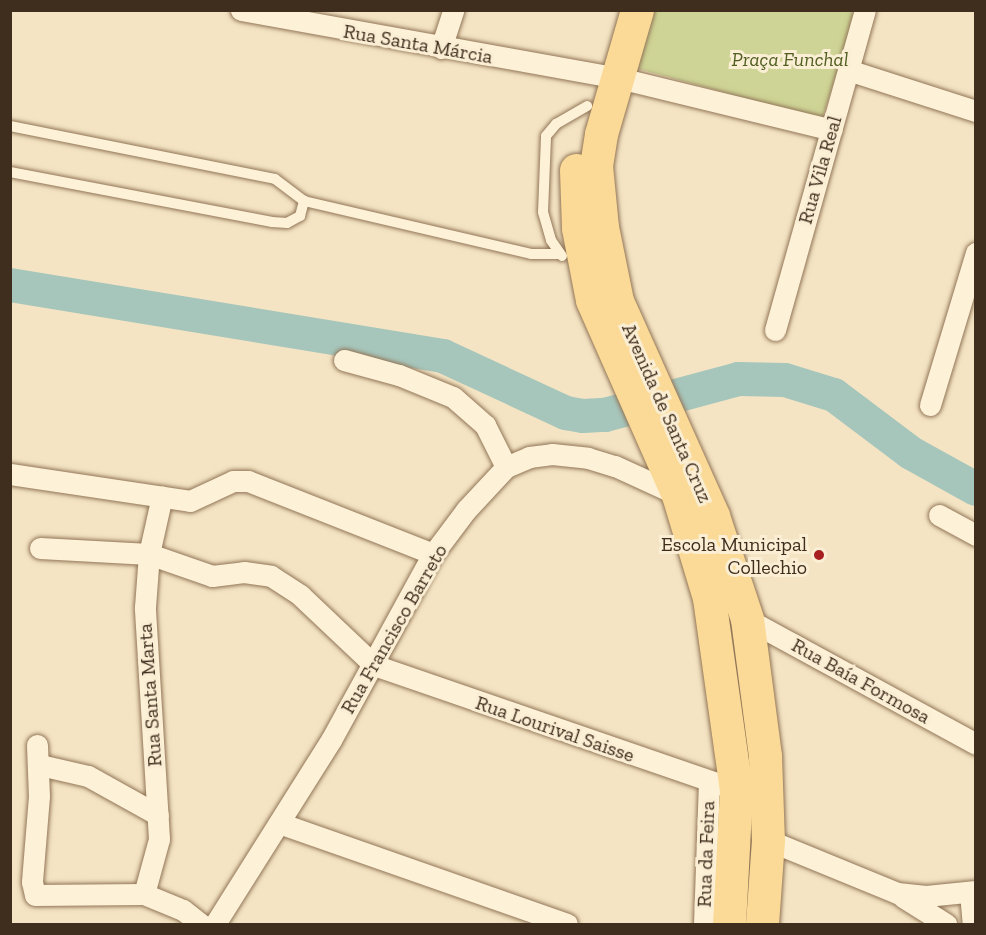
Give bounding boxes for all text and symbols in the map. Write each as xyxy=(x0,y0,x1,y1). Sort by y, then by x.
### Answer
street label: Rua Santa Márcia xyxy=(341,19,495,69)
park label: Praça Funchal xyxy=(732,47,848,71)
street label: Rua Vila Real xyxy=(793,113,847,227)
street label: Avenida de Santa Cruz xyxy=(617,320,717,506)
place label: Escola Municipal Collechio xyxy=(661,532,807,579)
street label: Rua Francisco Barreto xyxy=(336,540,452,718)
marker: Escola Municipal Collechio xyxy=(812,548,826,562)
street label: Rua Santa Marta xyxy=(133,622,167,768)
street label: Rua Baía Formosa xyxy=(788,633,934,729)
street label: Rua Lourival Saisse xyxy=(472,691,638,767)
street label: Rua da Feira xyxy=(692,800,720,908)

